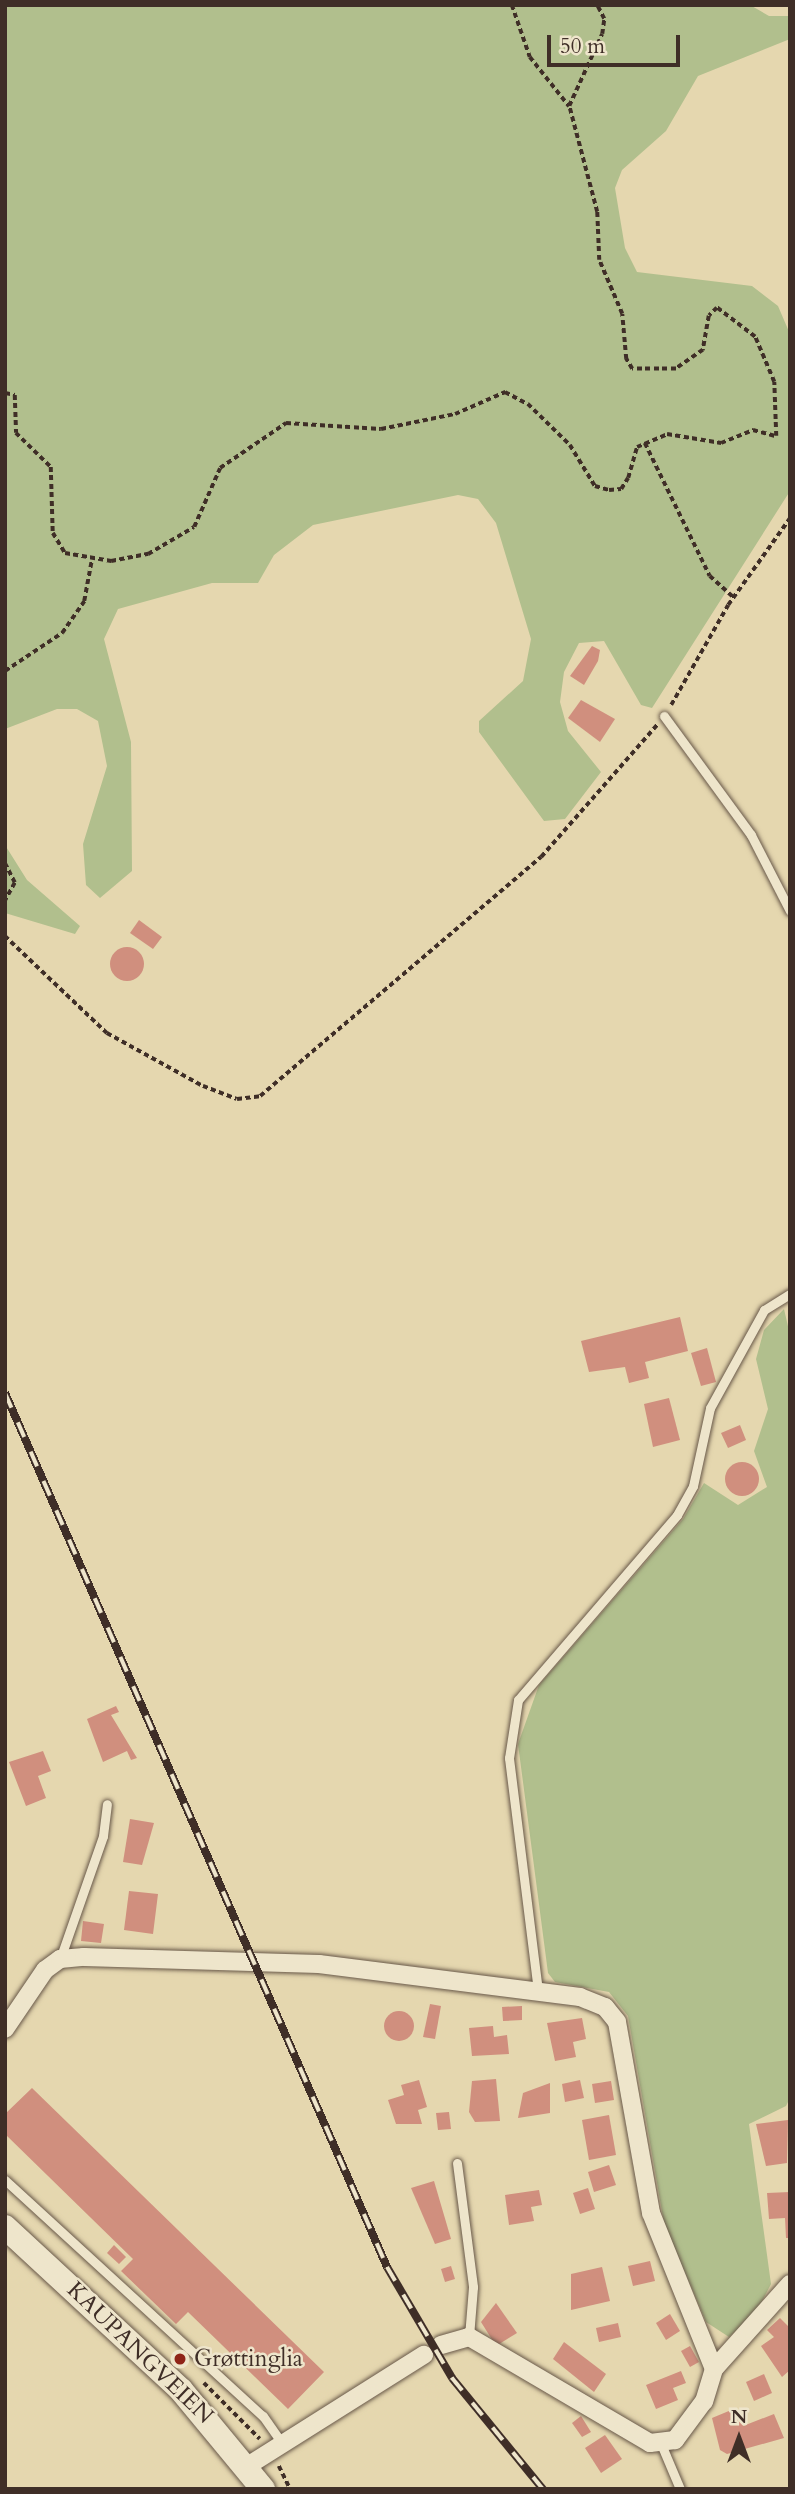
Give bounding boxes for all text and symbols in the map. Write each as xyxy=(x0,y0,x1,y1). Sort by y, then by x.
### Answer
scale bar xyxy=(550,21,683,65)
text: 50 m xyxy=(560,32,605,61)
street label: KAUPANGVEIEN xyxy=(61,2276,219,2430)
place label: Grøttinglia xyxy=(194,2345,303,2373)
marker: Grøttinglia xyxy=(172,2351,188,2367)
north arrow xyxy=(704,2403,774,2473)
text: N xyxy=(731,2404,747,2430)

